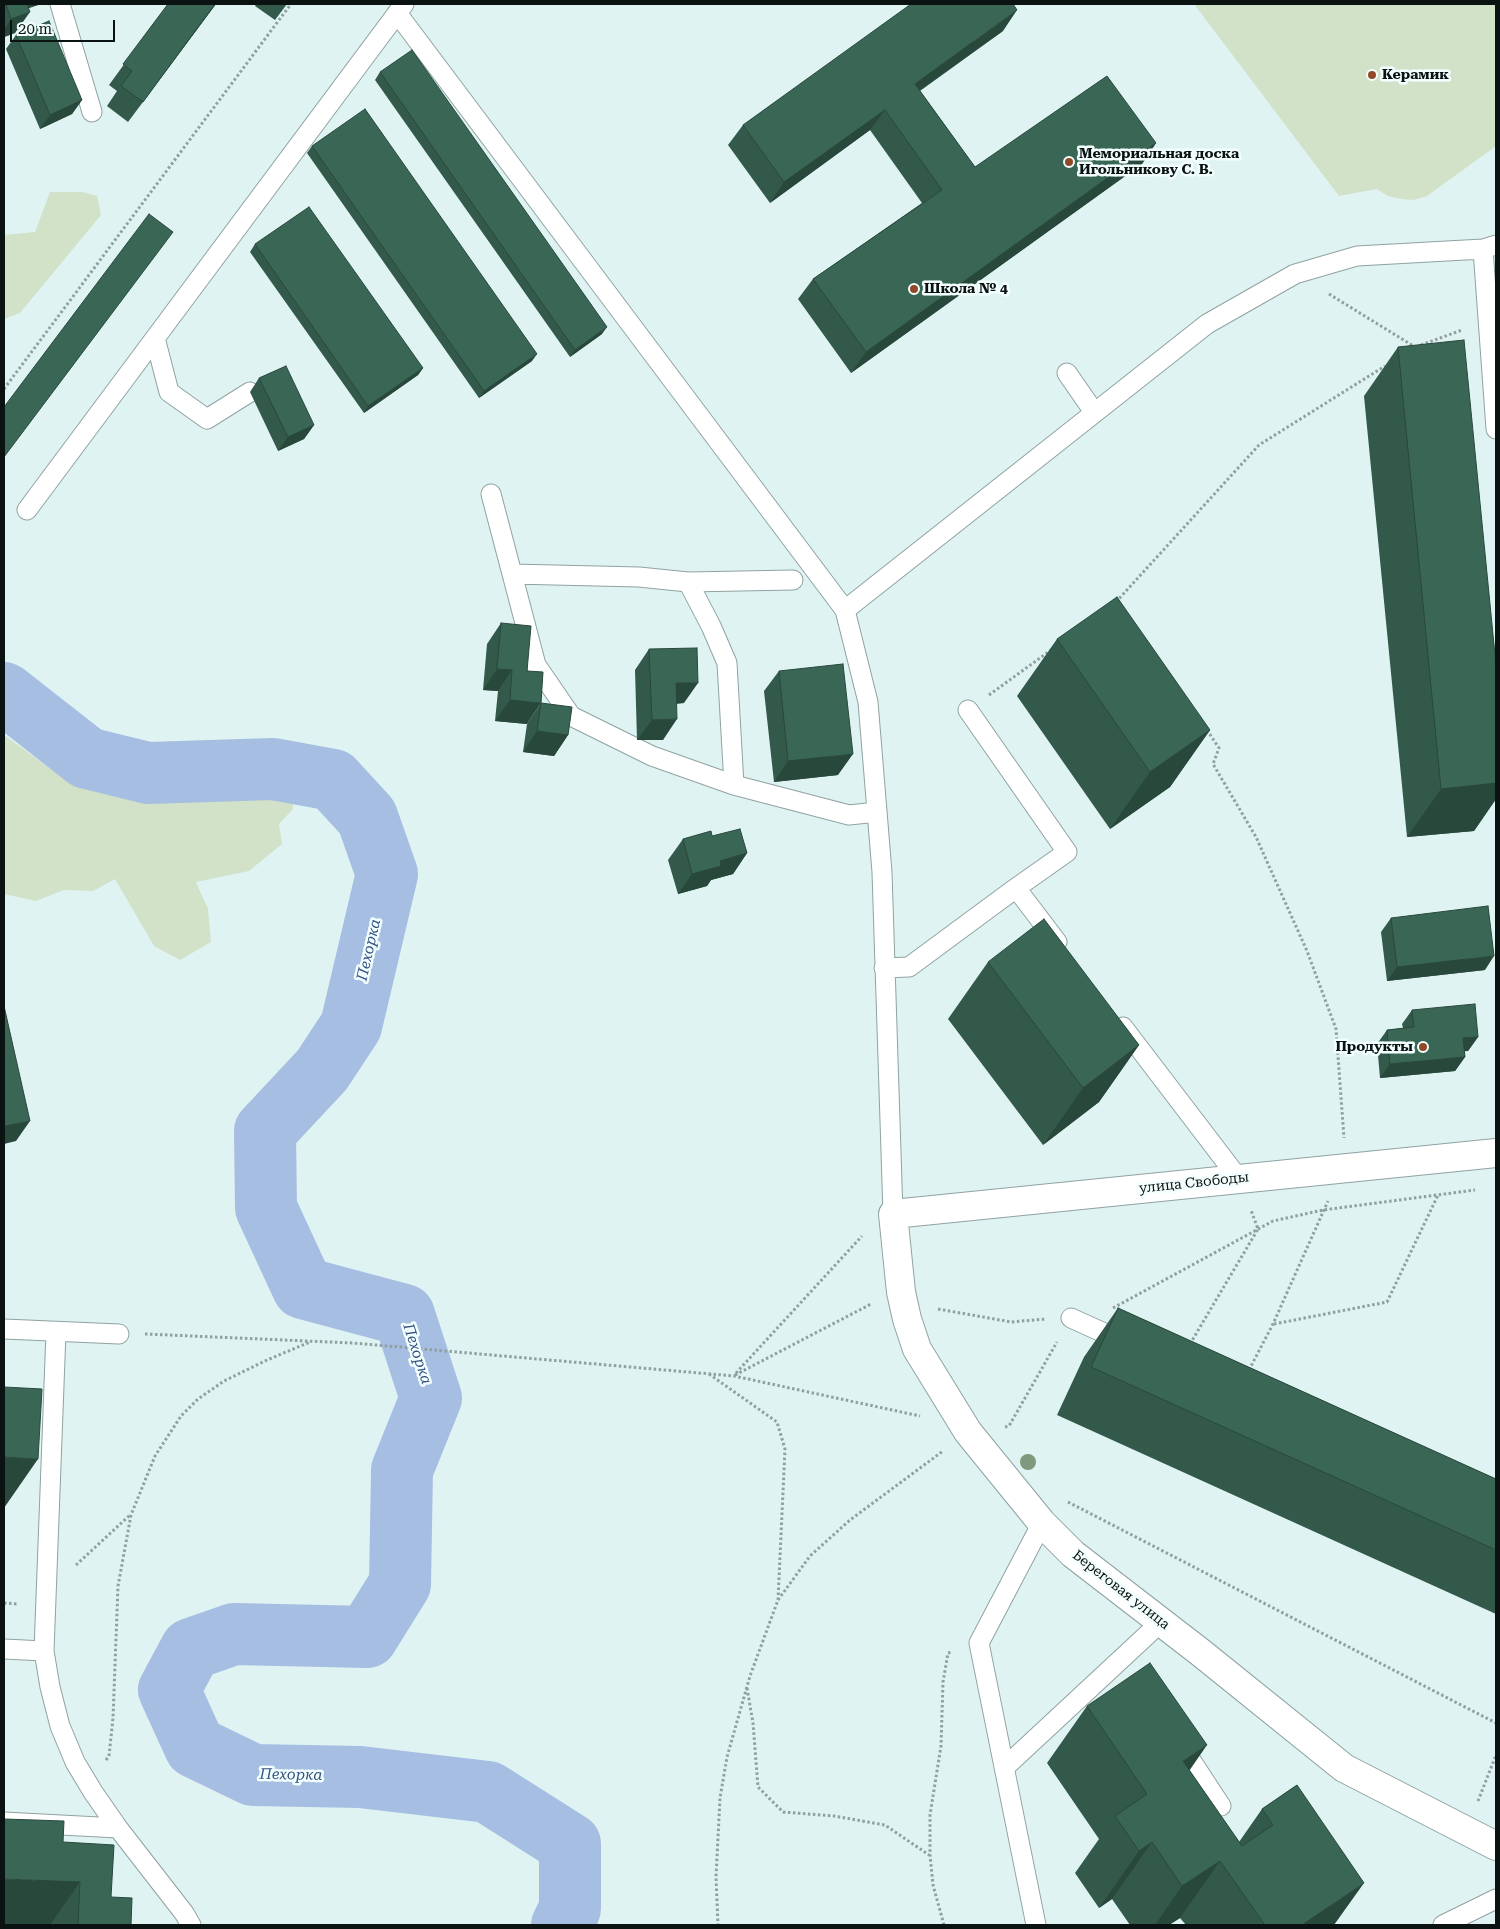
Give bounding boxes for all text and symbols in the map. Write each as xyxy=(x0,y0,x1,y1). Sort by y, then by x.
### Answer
scale bar xyxy=(12,10,118,42)
text: 20 m xyxy=(18,20,52,38)
place label: Керамик xyxy=(1382,67,1449,83)
marker: Керамик xyxy=(1366,69,1378,81)
place label: Мемориальная доска Игольникову С. В. xyxy=(1079,146,1239,178)
marker: Мемориальная доска Игольникову С. В. xyxy=(1063,156,1075,168)
place label: Школа № 4 xyxy=(924,281,1008,297)
marker: Школа № 4 xyxy=(908,283,920,295)
water label: Пехорка xyxy=(353,917,385,983)
place label: Продукты xyxy=(1335,1039,1413,1055)
marker: Продукты xyxy=(1417,1041,1429,1053)
street label: улица Свободы xyxy=(1138,1169,1250,1197)
water label: Пехорка xyxy=(399,1321,435,1387)
street label: Береговая улица xyxy=(1069,1547,1173,1633)
water label: Пехорка xyxy=(259,1765,323,1785)

